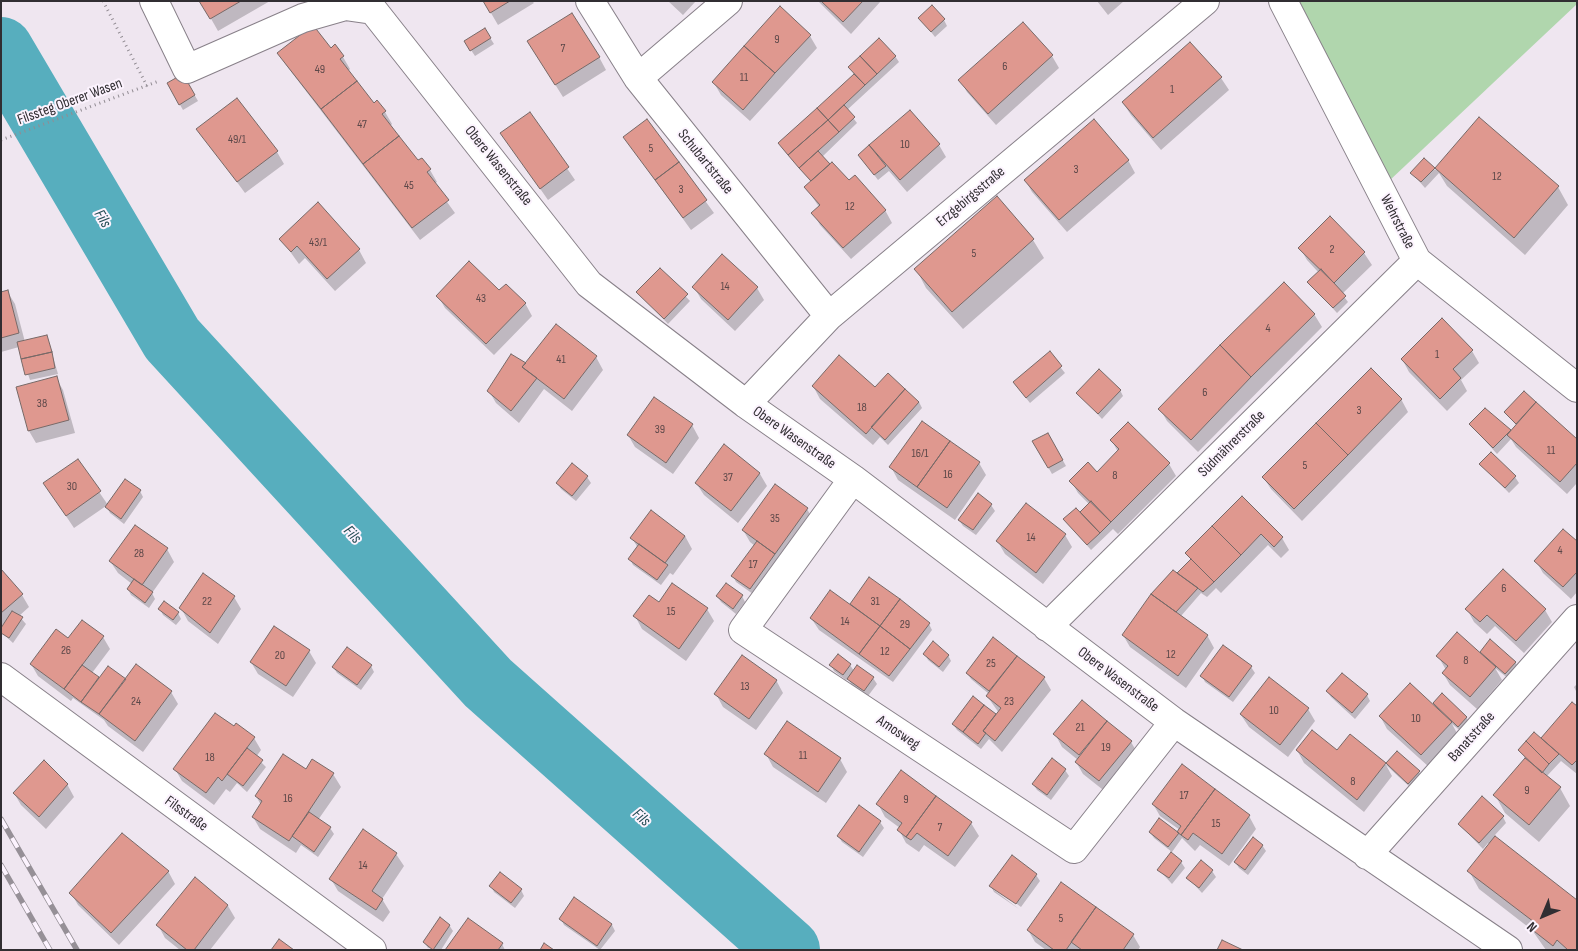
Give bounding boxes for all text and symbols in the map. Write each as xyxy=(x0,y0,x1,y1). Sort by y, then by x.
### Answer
house number: 9 xyxy=(774,33,780,47)
house number: 7 xyxy=(561,42,565,56)
house number: 6 xyxy=(1002,60,1008,74)
house number: 49 xyxy=(315,63,325,77)
house number: 11 xyxy=(740,71,748,85)
street label: Filssteg Oberer Wasen xyxy=(15,75,125,129)
house number: 1 xyxy=(1170,83,1174,97)
house number: 47 xyxy=(357,118,367,132)
street label: Obere Wasenstraße xyxy=(460,123,536,209)
street label: Schubartstraße xyxy=(673,126,737,198)
house number: 49/1 xyxy=(228,133,246,147)
house number: 10 xyxy=(900,138,910,152)
house number: 5 xyxy=(649,142,653,156)
street label: Erzgebirgsstraße xyxy=(933,163,1009,231)
house number: 3 xyxy=(1073,163,1079,177)
house number: 12 xyxy=(1492,170,1502,184)
house number: 45 xyxy=(404,179,414,193)
house number: 3 xyxy=(678,183,684,197)
street label: Wehrstraße xyxy=(1376,192,1418,252)
house number: 12 xyxy=(845,200,855,214)
water label: Fils xyxy=(89,207,115,231)
house number: 43/1 xyxy=(309,236,327,250)
house number: 2 xyxy=(1330,243,1334,257)
house number: 5 xyxy=(972,247,976,261)
house number: 14 xyxy=(720,280,730,294)
house number: 43 xyxy=(476,292,486,306)
house number: 4 xyxy=(1265,322,1271,336)
house number: 1 xyxy=(1435,348,1439,362)
house number: 41 xyxy=(556,353,566,367)
house number: 6 xyxy=(1202,386,1208,400)
house number: 38 xyxy=(37,397,47,411)
house number: 18 xyxy=(857,401,867,415)
street label: Obere Wasenstraße xyxy=(749,403,839,473)
house number: 3 xyxy=(1356,404,1362,418)
street label: Südmährerstraße xyxy=(1195,407,1269,481)
house number: 39 xyxy=(655,423,665,437)
house number: 11 xyxy=(1547,444,1555,458)
house number: 16/1 xyxy=(911,447,929,461)
house number: 5 xyxy=(1303,459,1307,473)
house number: 16 xyxy=(943,468,953,482)
house number: 8 xyxy=(1112,469,1118,483)
house number: 37 xyxy=(723,471,733,485)
house number: 30 xyxy=(67,480,77,494)
house number: 35 xyxy=(770,512,780,526)
water label: Fils xyxy=(339,522,365,548)
house number: 14 xyxy=(1026,531,1036,545)
house number: 4 xyxy=(1557,544,1563,558)
house number: 28 xyxy=(134,547,144,561)
house number: 17 xyxy=(749,558,757,572)
house number: 6 xyxy=(1501,582,1507,596)
house number: 22 xyxy=(202,595,212,609)
house number: 31 xyxy=(870,595,880,609)
house number: 15 xyxy=(666,605,676,619)
house number: 14 xyxy=(840,615,850,629)
house number: 29 xyxy=(900,618,910,632)
house number: 26 xyxy=(61,644,71,658)
street label: Obere Wasenstraße xyxy=(1074,644,1162,716)
house number: 12 xyxy=(880,645,890,659)
house number: 12 xyxy=(1166,648,1176,662)
house number: 20 xyxy=(275,649,285,663)
house number: 8 xyxy=(1463,654,1469,668)
house number: 25 xyxy=(986,657,996,671)
house number: 13 xyxy=(740,680,750,694)
house number: 24 xyxy=(131,695,141,709)
house number: 23 xyxy=(1004,695,1014,709)
house number: 10 xyxy=(1269,704,1279,718)
street label: Banatstraße xyxy=(1445,708,1499,766)
street label: Amosweg xyxy=(873,712,923,754)
house number: 10 xyxy=(1411,712,1421,726)
house number: 21 xyxy=(1075,721,1085,735)
house number: 19 xyxy=(1101,741,1111,755)
house number: 11 xyxy=(799,749,807,763)
house number: 18 xyxy=(205,751,215,765)
house number: 8 xyxy=(1350,775,1356,789)
house number: 9 xyxy=(1524,784,1530,798)
house number: 17 xyxy=(1180,789,1188,803)
street label: Filsstraße xyxy=(161,792,211,836)
house number: 16 xyxy=(283,792,293,806)
house number: 9 xyxy=(903,793,909,807)
water label: Fils xyxy=(628,805,654,831)
house number: 15 xyxy=(1211,817,1221,831)
house number: 7 xyxy=(938,821,942,835)
house number: 14 xyxy=(358,859,368,873)
north arrow xyxy=(1518,891,1568,941)
house number: 5 xyxy=(1059,912,1063,926)
text: N xyxy=(1523,918,1541,936)

